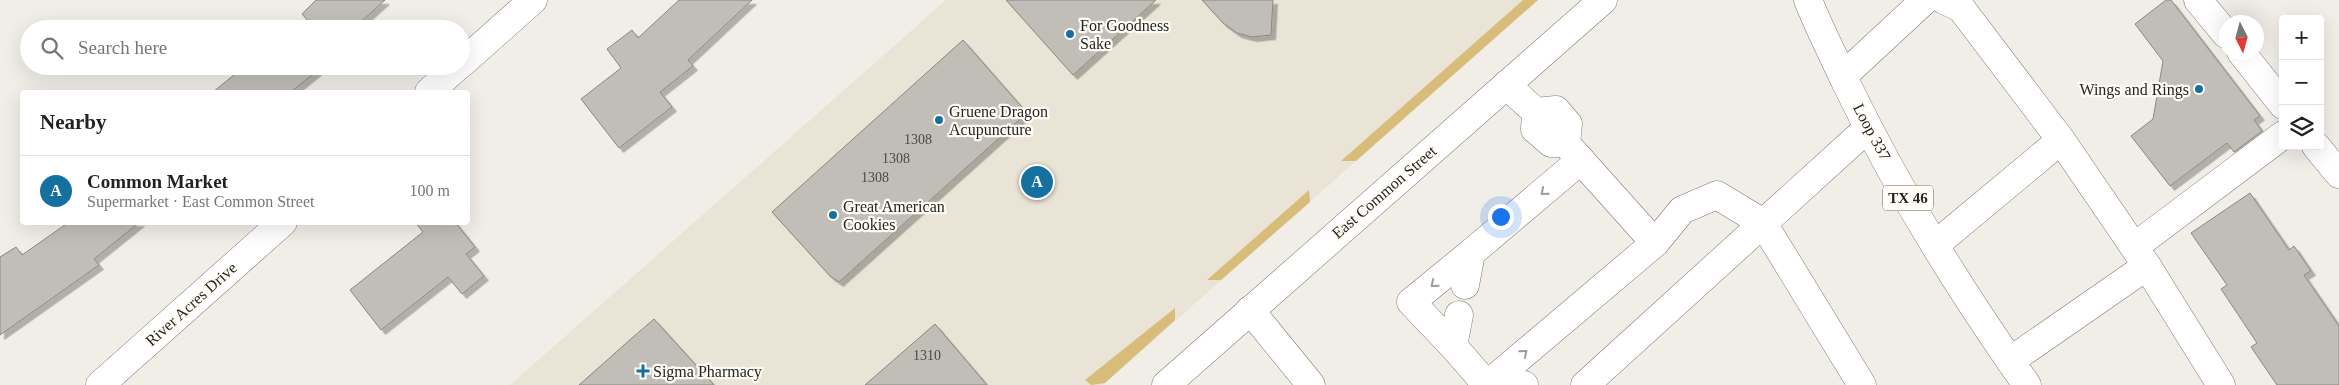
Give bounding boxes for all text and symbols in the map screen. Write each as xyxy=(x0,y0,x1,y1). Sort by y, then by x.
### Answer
north arrow xyxy=(2219,15,2264,60)
map controls xyxy=(2279,15,2324,150)
button: + xyxy=(2279,15,2324,60)
place label: For Goodness Sake xyxy=(1080,17,1169,52)
search box xyxy=(20,20,470,75)
marker: For Goodness Sake xyxy=(1064,28,1076,40)
icon: search xyxy=(38,34,66,62)
text: Search here xyxy=(78,37,167,58)
button: − xyxy=(2279,60,2324,105)
place label: Wings and Rings xyxy=(2079,81,2189,99)
marker: Wings and Rings xyxy=(2193,83,2205,95)
street label: Loop 337 xyxy=(1849,101,1894,164)
place label: Gruene Dragon Acupuncture xyxy=(949,103,1048,139)
button: layers xyxy=(2279,105,2324,150)
text: Nearby xyxy=(40,110,107,134)
marker: Gruene Dragon Acupuncture xyxy=(933,114,945,126)
house number: 1308 xyxy=(904,132,932,147)
street label: East Common Street xyxy=(1328,142,1440,242)
house number: 1308 xyxy=(882,151,910,166)
pin: A xyxy=(1021,163,1053,201)
house number: 1308 xyxy=(861,170,889,185)
text: Common Market xyxy=(87,171,228,192)
text: A xyxy=(50,182,62,199)
text: 100 m xyxy=(410,182,450,199)
one-way arrow xyxy=(1540,186,1549,195)
road number: TX 46 xyxy=(1883,186,1933,210)
text: Supermarket · East Common Street xyxy=(87,193,315,210)
place label: Great American Cookies xyxy=(843,198,945,233)
your location xyxy=(1488,204,1514,230)
marker: Great American Cookies xyxy=(827,209,839,221)
street label: River Acres Drive xyxy=(142,259,240,349)
one-way arrow xyxy=(1430,278,1439,287)
house number: 1310 xyxy=(913,348,941,363)
one-way arrow xyxy=(1518,351,1527,359)
place label: Sigma Pharmacy xyxy=(653,363,762,381)
marker: Sigma Pharmacy xyxy=(637,365,649,377)

